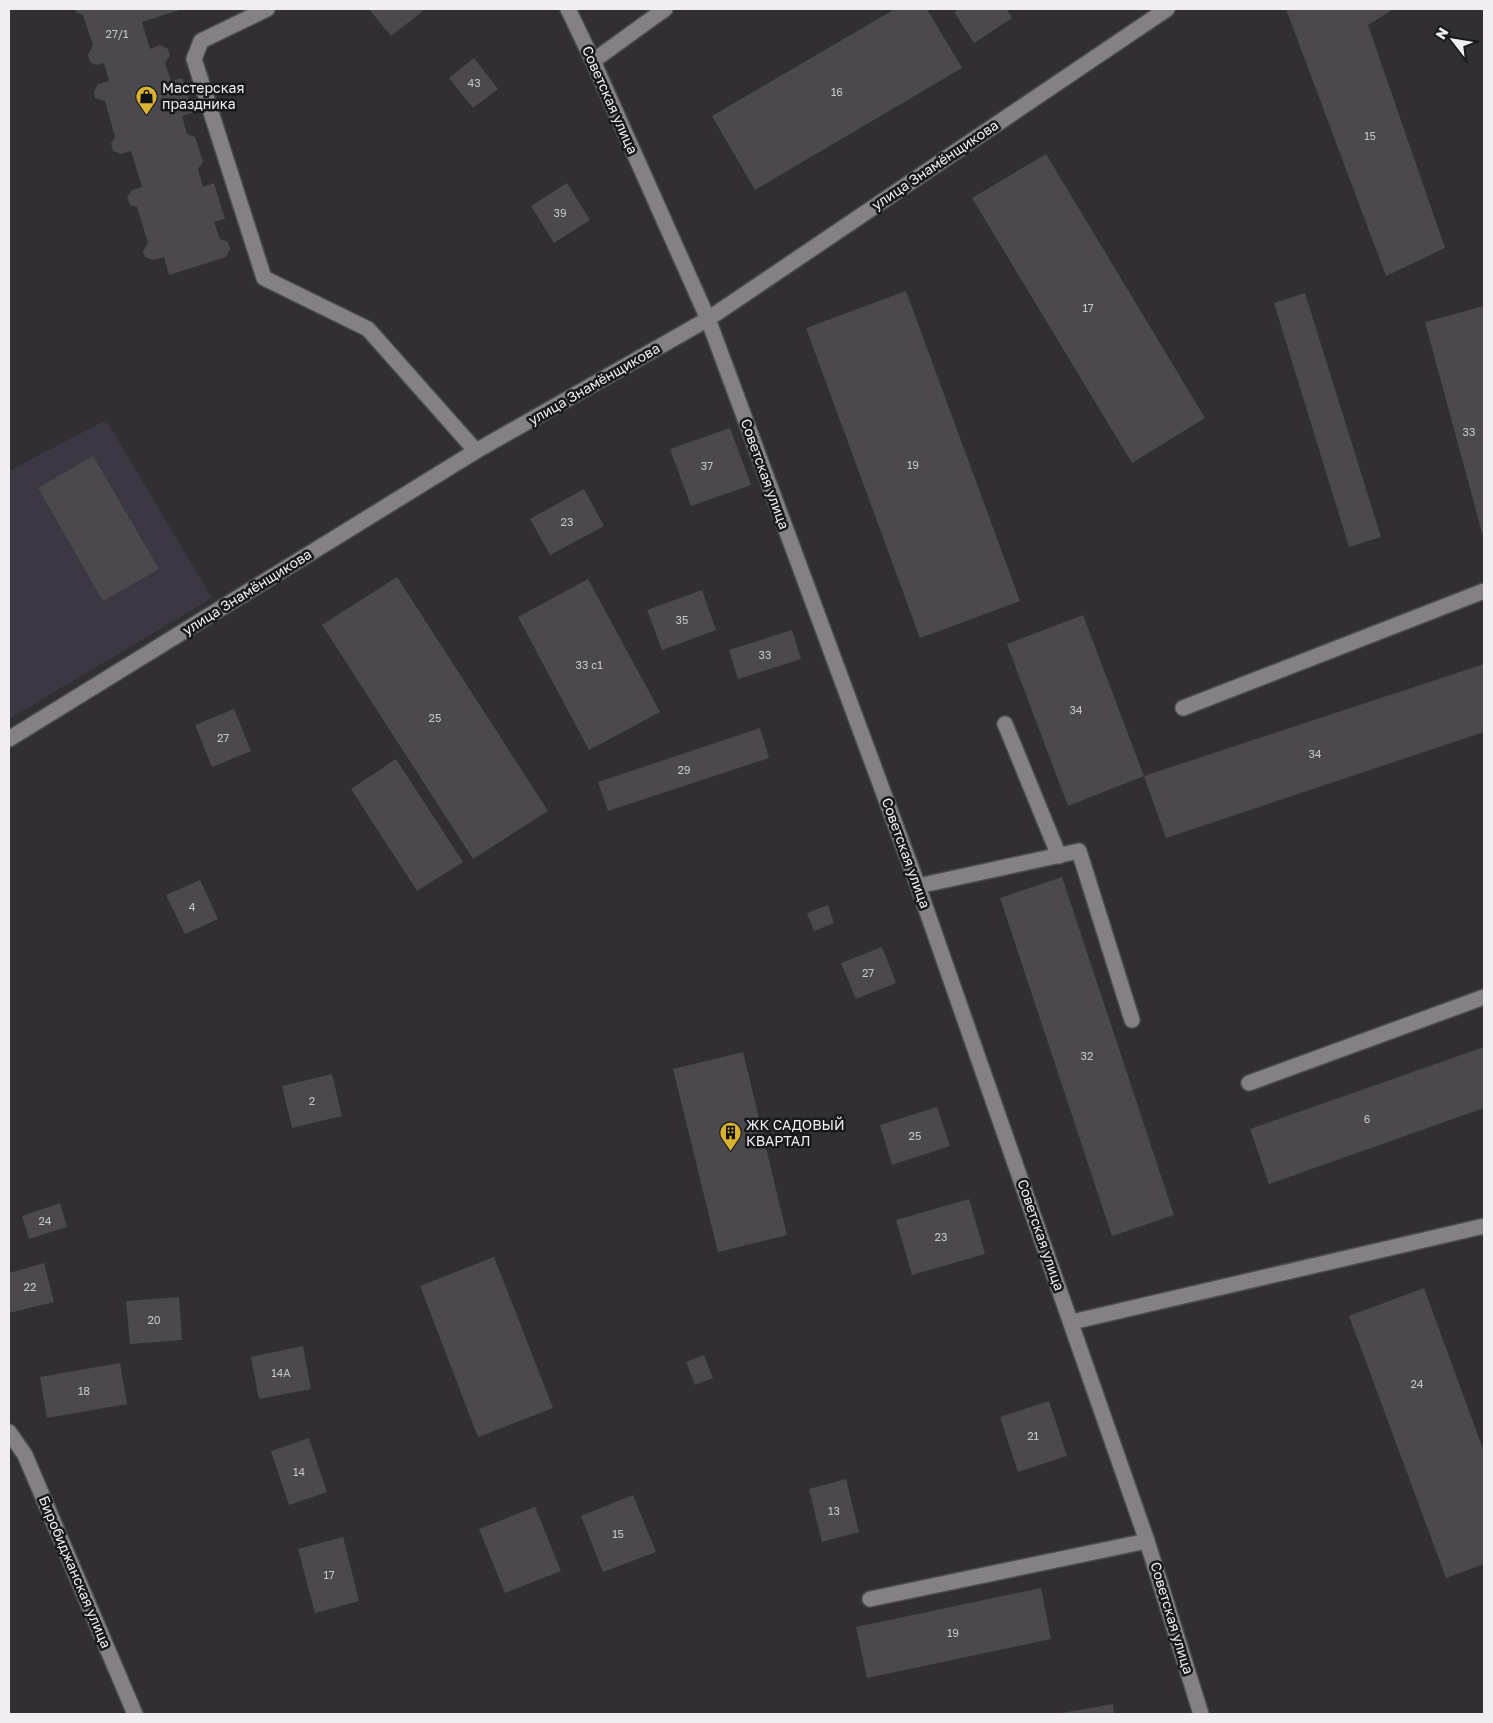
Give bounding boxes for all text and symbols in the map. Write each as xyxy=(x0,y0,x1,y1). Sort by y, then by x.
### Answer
north arrow xyxy=(1428,15,1478,65)
text: N xyxy=(1431,24,1451,42)
house number: 27/1 xyxy=(106,27,128,40)
street label: Советская улица xyxy=(579,43,642,156)
house number: 43 xyxy=(467,76,481,89)
place label: Мастерская праздника xyxy=(162,79,244,112)
shop icon: Мастерская праздника xyxy=(134,84,158,115)
house number: 16 xyxy=(831,85,843,98)
street label: улица Знамёнщикова xyxy=(868,116,1001,213)
house number: 15 xyxy=(1364,129,1376,142)
house number: 39 xyxy=(553,206,567,219)
house number: 17 xyxy=(1082,301,1094,314)
street label: улица Знамёнщикова xyxy=(525,339,663,428)
street label: Советская улица xyxy=(738,416,793,531)
house number: 33 xyxy=(1463,425,1475,438)
house number: 19 xyxy=(907,458,919,471)
house number: 37 xyxy=(701,459,713,472)
house number: 23 xyxy=(561,515,573,528)
street label: улица Знамёнщикова xyxy=(179,545,314,638)
house number: 35 xyxy=(676,613,688,626)
house number: 33 xyxy=(759,648,771,661)
house number: 33 с1 xyxy=(576,658,602,671)
house number: 34 xyxy=(1069,703,1083,716)
house number: 25 xyxy=(429,711,441,724)
house number: 27 xyxy=(217,731,229,744)
house number: 34 xyxy=(1308,747,1322,760)
house number: 29 xyxy=(677,763,691,776)
street label: Советская улица xyxy=(879,795,934,910)
house number: 4 xyxy=(189,900,196,913)
house number: 27 xyxy=(862,966,874,979)
house number: 32 xyxy=(1081,1049,1093,1062)
house number: 2 xyxy=(309,1094,315,1107)
house number: 6 xyxy=(1364,1112,1371,1125)
place label: ЖК САДОВЫЙ КВАРТАЛ xyxy=(746,1116,845,1149)
building icon: ЖК САДОВЫЙ КВАРТАЛ xyxy=(718,1121,742,1152)
house number: 25 xyxy=(909,1129,921,1142)
street label: Советская улица xyxy=(1014,1177,1068,1293)
house number: 24 xyxy=(38,1214,52,1227)
house number: 23 xyxy=(935,1230,947,1243)
house number: 22 xyxy=(24,1280,36,1293)
house number: 20 xyxy=(147,1313,161,1326)
house number: 14А xyxy=(271,1366,291,1379)
house number: 24 xyxy=(1410,1377,1424,1390)
house number: 18 xyxy=(78,1384,90,1397)
house number: 21 xyxy=(1027,1429,1039,1442)
house number: 14 xyxy=(293,1465,305,1478)
street label: Биробиджанская улица xyxy=(36,1493,115,1651)
house number: 13 xyxy=(828,1504,840,1517)
house number: 15 xyxy=(612,1527,624,1540)
street label: Советская улица xyxy=(1147,1560,1198,1676)
house number: 17 xyxy=(323,1568,335,1581)
house number: 19 xyxy=(947,1626,959,1639)

